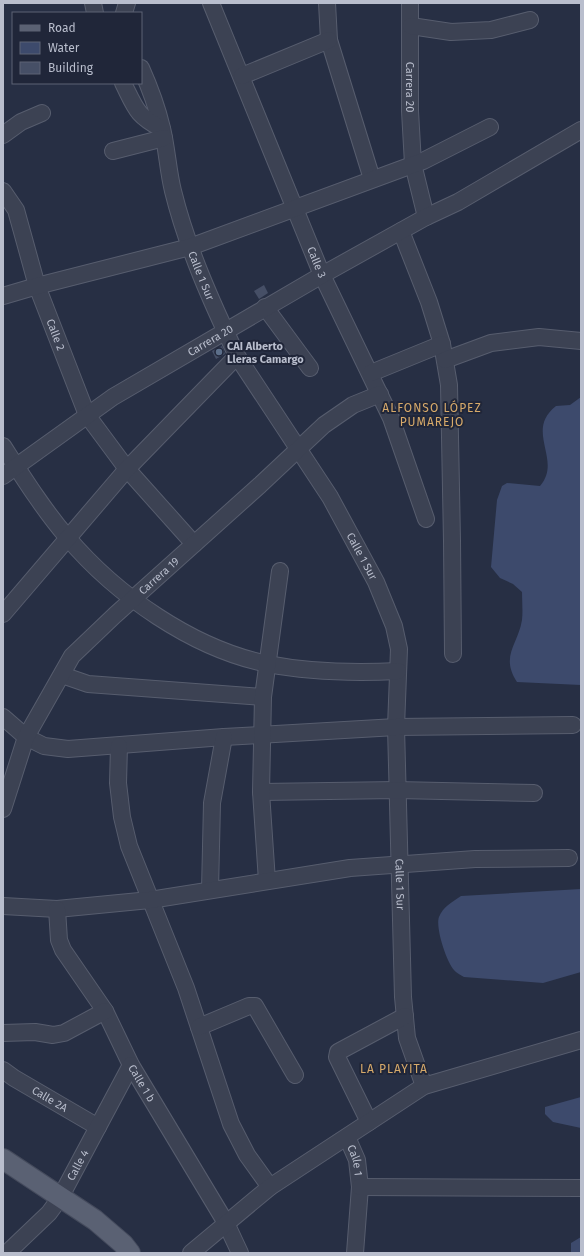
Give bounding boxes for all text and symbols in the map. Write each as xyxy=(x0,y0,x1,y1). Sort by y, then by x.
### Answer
legend xyxy=(12,12,142,84)
text: Road xyxy=(48,21,76,35)
text: Water xyxy=(48,41,80,55)
text: Building xyxy=(48,61,94,75)
street label: Carrera 20 xyxy=(403,62,416,112)
street label: Calle 3 xyxy=(304,245,329,280)
street label: Calle 1 Sur xyxy=(185,250,217,303)
street label: Calle 2 xyxy=(43,317,67,352)
street label: Carrera 20 xyxy=(185,322,236,359)
place label: CAI Alberto Lleras Camargo xyxy=(227,340,304,366)
marker: CAI Alberto Lleras Camargo xyxy=(214,347,224,357)
district label: ALFONSO LÓPEZ PUMAREJO xyxy=(382,400,482,429)
street label: Calle 1 Sur xyxy=(344,531,380,583)
street label: Carrera 19 xyxy=(136,555,182,597)
street label: Calle 1 Sur xyxy=(392,858,407,911)
street label: Calle 1 b xyxy=(125,1062,158,1105)
district label: LA PLAYITA xyxy=(360,1062,428,1076)
street label: Calle 2A xyxy=(29,1084,70,1115)
street label: Calle 1 xyxy=(344,1143,365,1177)
street label: Calle 4 xyxy=(65,1147,92,1183)

